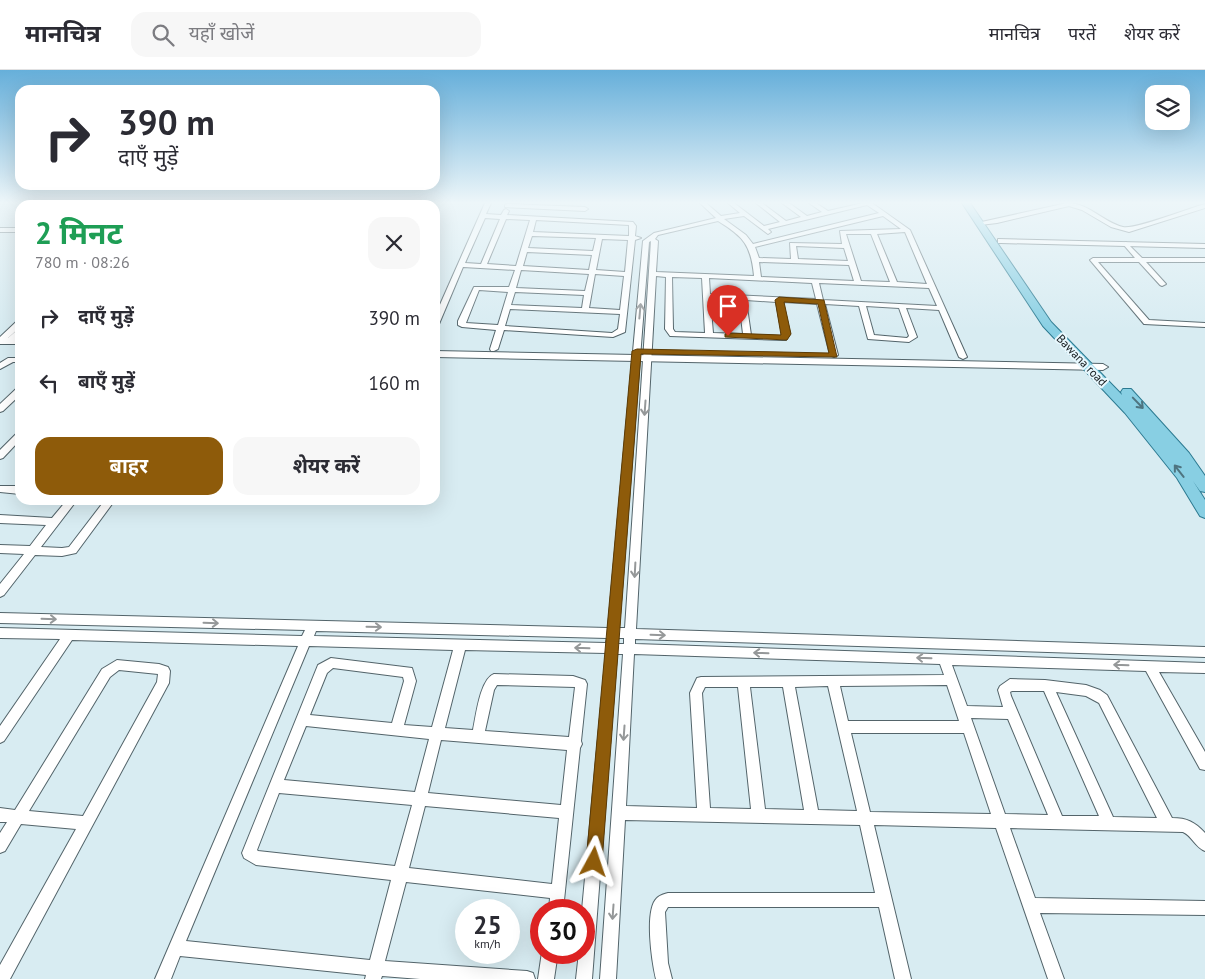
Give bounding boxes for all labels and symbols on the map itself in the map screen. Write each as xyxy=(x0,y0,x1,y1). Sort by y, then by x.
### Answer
pin xyxy=(707,285,749,336)
one-way arrow xyxy=(636,303,645,319)
street label: Bawana road xyxy=(1054,331,1110,389)
one-way arrow xyxy=(1132,397,1144,409)
one-way arrow xyxy=(641,400,650,416)
one-way arrow xyxy=(1173,465,1184,478)
one-way arrow xyxy=(631,562,640,578)
one-way arrow xyxy=(40,614,56,624)
one-way arrow xyxy=(203,619,219,628)
one-way arrow xyxy=(365,623,381,632)
one-way arrow xyxy=(650,631,666,640)
one-way arrow xyxy=(574,643,590,653)
one-way arrow xyxy=(754,648,770,658)
one-way arrow xyxy=(916,654,932,663)
one-way arrow xyxy=(1114,660,1130,669)
one-way arrow xyxy=(620,724,629,740)
position arrow xyxy=(567,835,619,887)
speed limit sign: 30 xyxy=(530,899,595,964)
one-way arrow xyxy=(608,904,617,920)

